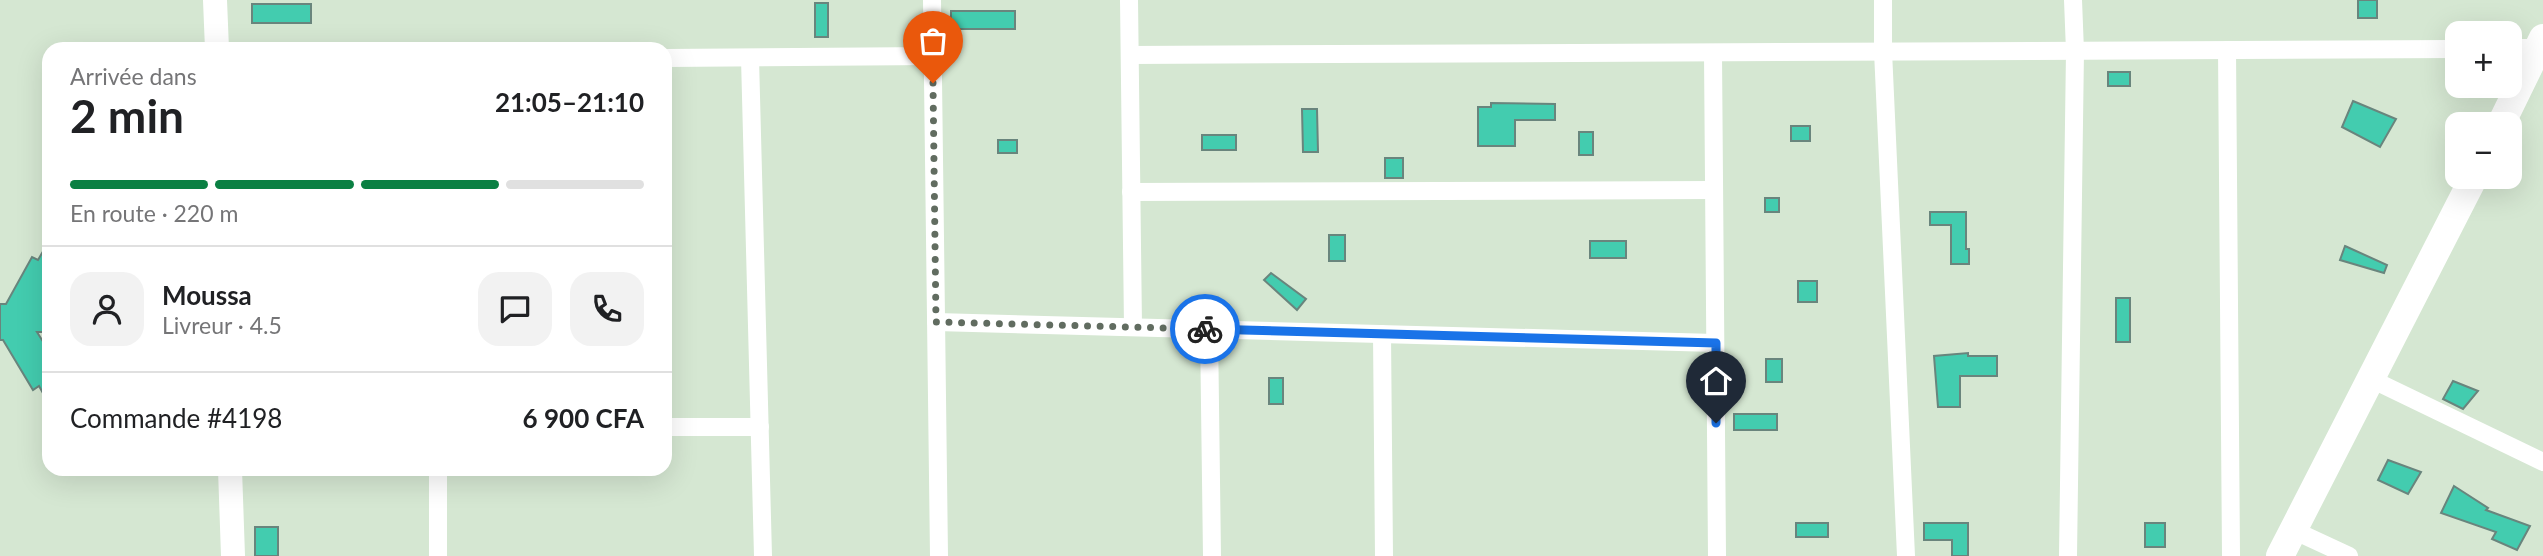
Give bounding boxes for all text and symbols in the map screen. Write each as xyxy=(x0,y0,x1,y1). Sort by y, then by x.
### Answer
pin xyxy=(903,11,963,83)
map controls xyxy=(2445,21,2522,189)
button: + xyxy=(2445,21,2522,98)
icon: bag xyxy=(914,22,952,60)
text: Arrivée dans xyxy=(70,62,197,90)
text: 21:05–21:10 xyxy=(495,86,644,118)
text: 2 min xyxy=(70,88,184,143)
button: − xyxy=(2445,112,2522,189)
text: En route · 220 m xyxy=(70,199,238,227)
button: person xyxy=(70,272,144,346)
button: chat xyxy=(478,272,552,346)
button: phone xyxy=(570,272,644,346)
text: Moussa xyxy=(162,279,252,311)
courier xyxy=(1170,294,1240,364)
icon: bike xyxy=(1186,310,1224,348)
text: Livreur · 4.5 xyxy=(162,311,282,339)
pin xyxy=(1686,351,1746,423)
icon: home xyxy=(1697,362,1735,400)
text: Commande #4198 xyxy=(70,402,282,434)
text: 6 900 CFA xyxy=(523,402,644,434)

